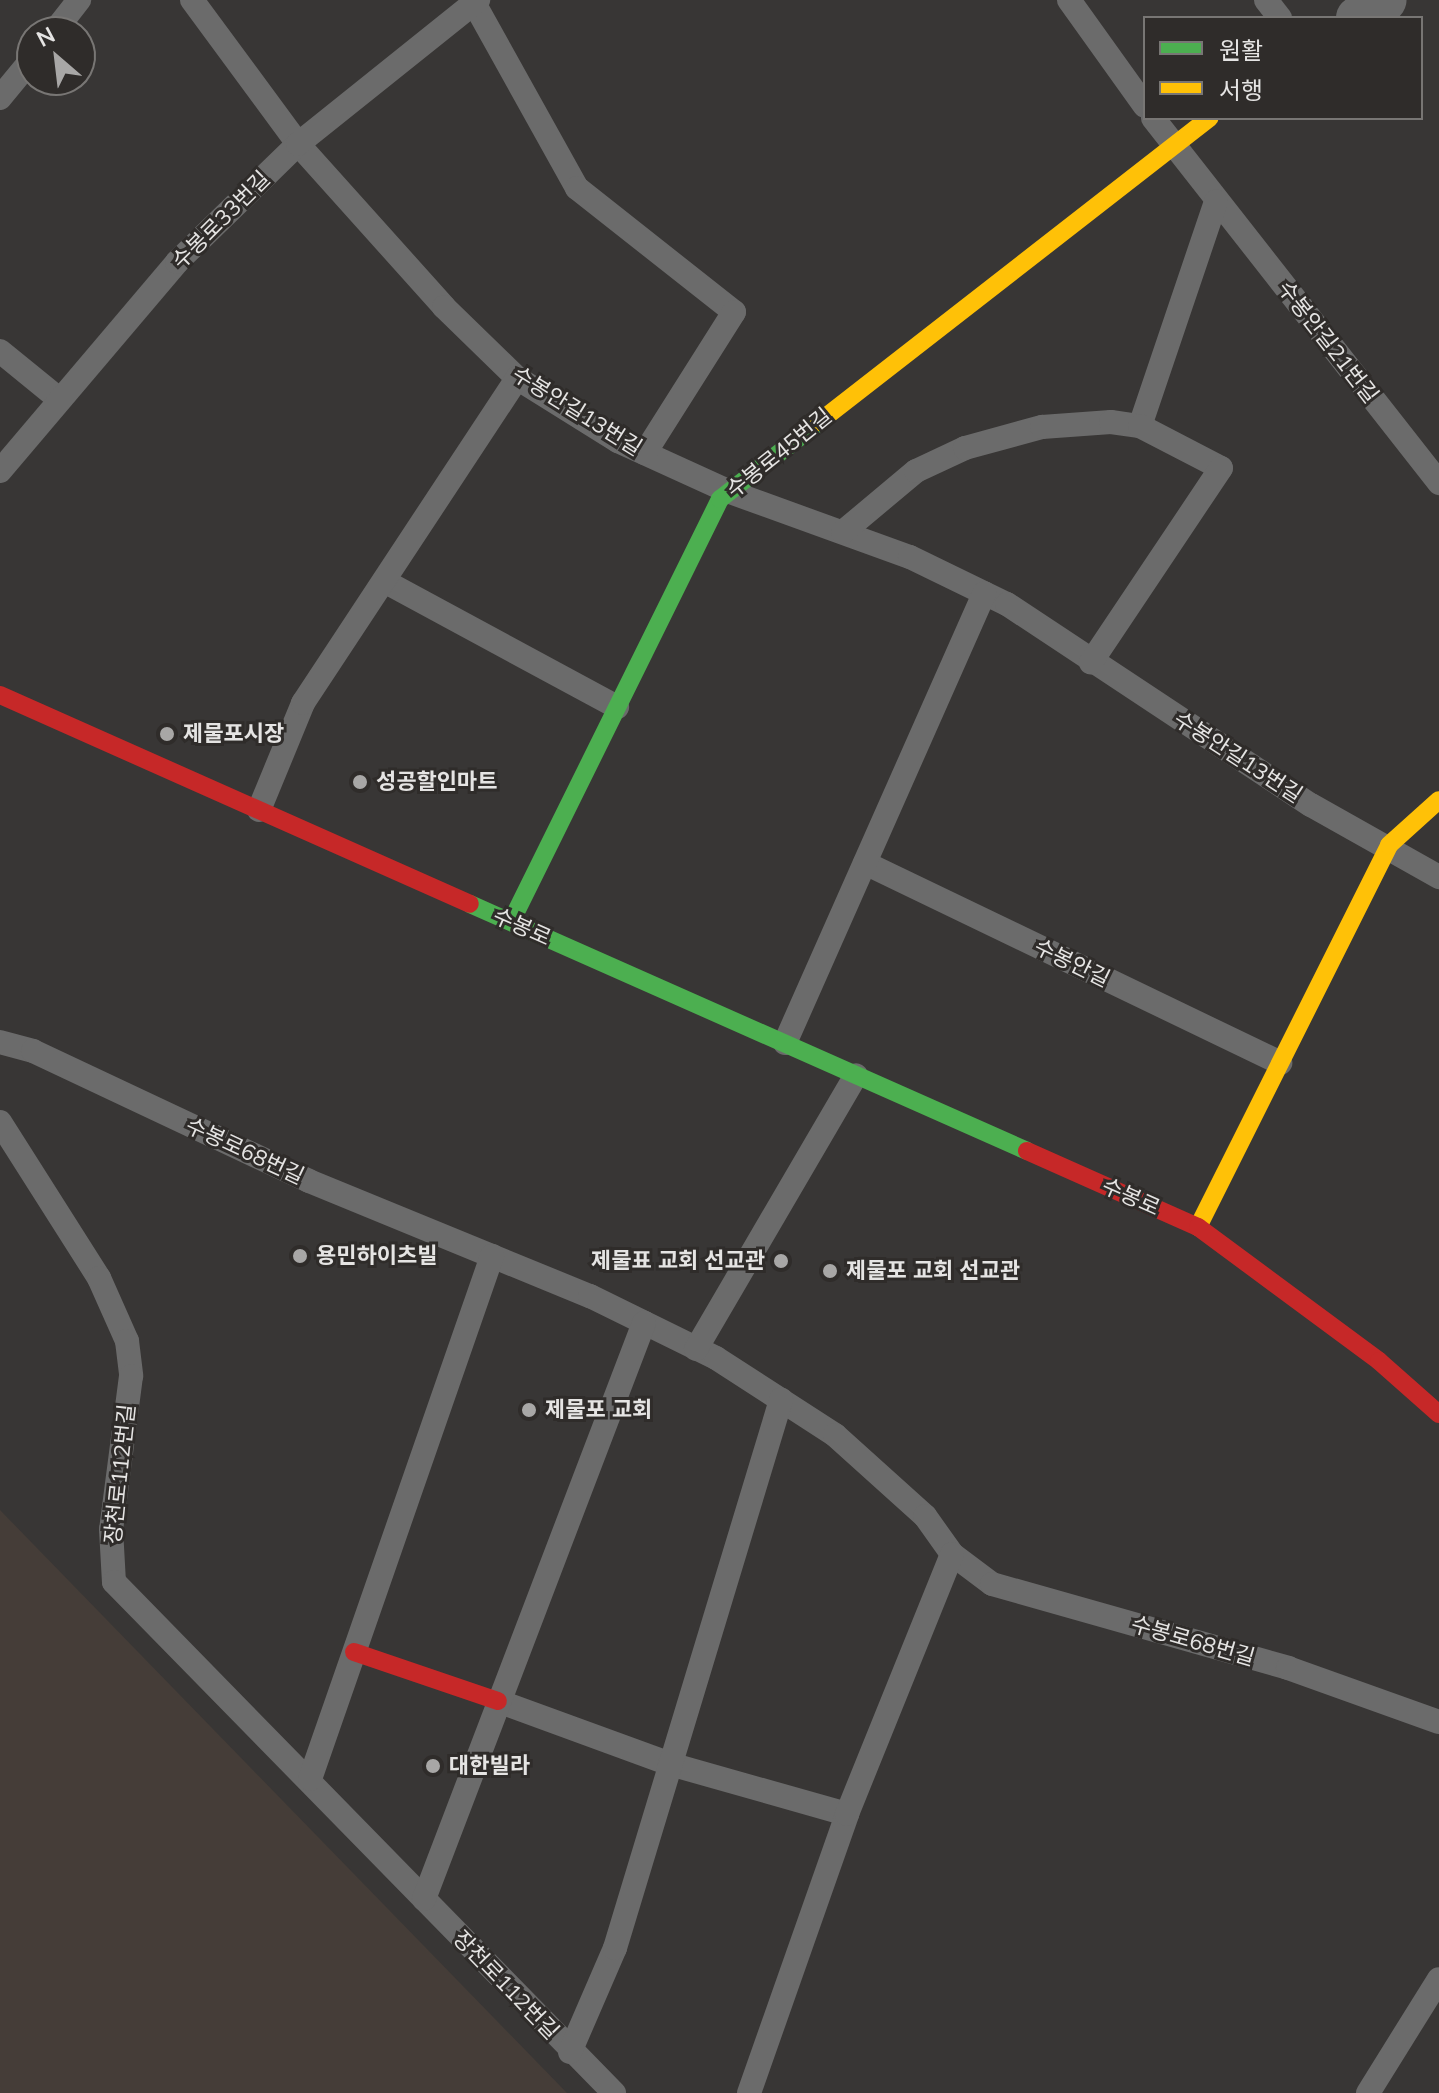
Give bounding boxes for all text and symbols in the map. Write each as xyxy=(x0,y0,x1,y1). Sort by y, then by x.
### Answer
north arrow xyxy=(16,16,96,96)
legend xyxy=(1143,16,1423,120)
text: N xyxy=(32,20,60,53)
text: 원활 xyxy=(1219,35,1263,65)
text: 서행 xyxy=(1219,75,1263,105)
street label: 수봉로33번길 xyxy=(167,166,275,274)
street label: 수봉안길21번길 xyxy=(1272,276,1384,408)
street label: 수봉안길13번길 xyxy=(507,361,647,461)
street label: 수봉로45번길 xyxy=(721,403,837,503)
street label: 수봉안길13번길 xyxy=(1169,706,1307,808)
place label: 제물포시장 xyxy=(183,721,284,747)
marker: 제물포시장 xyxy=(158,725,176,743)
place label: 성공할인마트 xyxy=(376,769,497,795)
marker: 성공할인마트 xyxy=(351,773,369,791)
street label: 수봉로 xyxy=(489,903,555,951)
street label: 수봉안길 xyxy=(1030,933,1114,993)
street label: 수봉로68번길 xyxy=(182,1112,308,1190)
street label: 수봉로 xyxy=(1098,1173,1164,1221)
place label: 용민하이츠빌 xyxy=(316,1243,437,1269)
marker: 용민하이츠빌 xyxy=(291,1247,309,1265)
place label: 제물표 교회 선교관 xyxy=(591,1248,765,1274)
marker: 제물표 교회 선교관 xyxy=(772,1252,790,1270)
place label: 제물포 교회 선교관 xyxy=(846,1258,1020,1284)
marker: 제물포 교회 선교관 xyxy=(821,1262,839,1280)
place label: 제물포 교회 xyxy=(545,1397,652,1423)
marker: 제물포 교회 xyxy=(520,1401,538,1419)
street label: 장천로112번길 xyxy=(100,1403,140,1545)
street label: 수봉로68번길 xyxy=(1128,1611,1258,1671)
place label: 대한빌라 xyxy=(449,1753,530,1779)
marker: 대한빌라 xyxy=(424,1757,442,1775)
street label: 장천로112번길 xyxy=(448,1925,564,2045)

